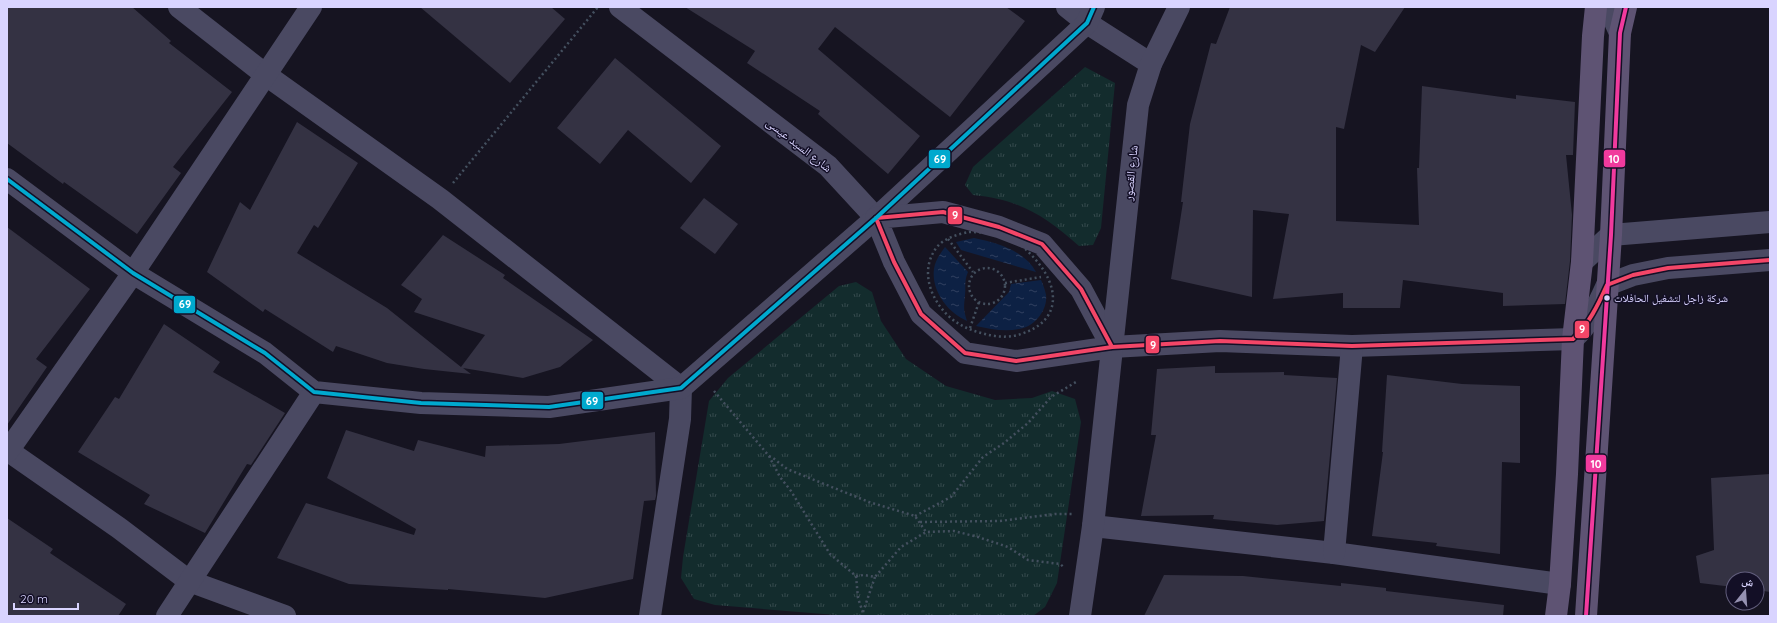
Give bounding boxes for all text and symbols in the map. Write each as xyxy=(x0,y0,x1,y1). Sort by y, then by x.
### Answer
street label: شارع السيد عيسى xyxy=(763,114,835,176)
street label: شارع القصور xyxy=(1120,144,1142,203)
line badge: 69 xyxy=(928,149,951,169)
line badge: 10 xyxy=(1603,149,1626,168)
text: 69 xyxy=(934,152,946,166)
text: 10 xyxy=(1608,152,1620,166)
line badge: 9 xyxy=(947,206,963,225)
text: 9 xyxy=(952,208,958,222)
place label: شركة زاجل لتشغيل الحافلات xyxy=(1614,291,1728,305)
marker: شركة زاجل لتشغيل الحافلات xyxy=(1602,293,1612,303)
line badge: 69 xyxy=(173,295,196,314)
text: 69 xyxy=(179,297,191,311)
line badge: 9 xyxy=(1574,320,1590,339)
text: 9 xyxy=(1579,322,1585,336)
line badge: 9 xyxy=(1145,335,1160,354)
text: 9 xyxy=(1150,338,1156,352)
line badge: 69 xyxy=(581,391,604,410)
text: 69 xyxy=(586,394,598,408)
line badge: 10 xyxy=(1585,454,1607,473)
text: 10 xyxy=(1590,457,1602,471)
north arrow xyxy=(1725,571,1765,611)
text: ش xyxy=(1740,573,1756,591)
scale bar xyxy=(14,585,78,611)
text: 20 m xyxy=(20,591,48,606)

